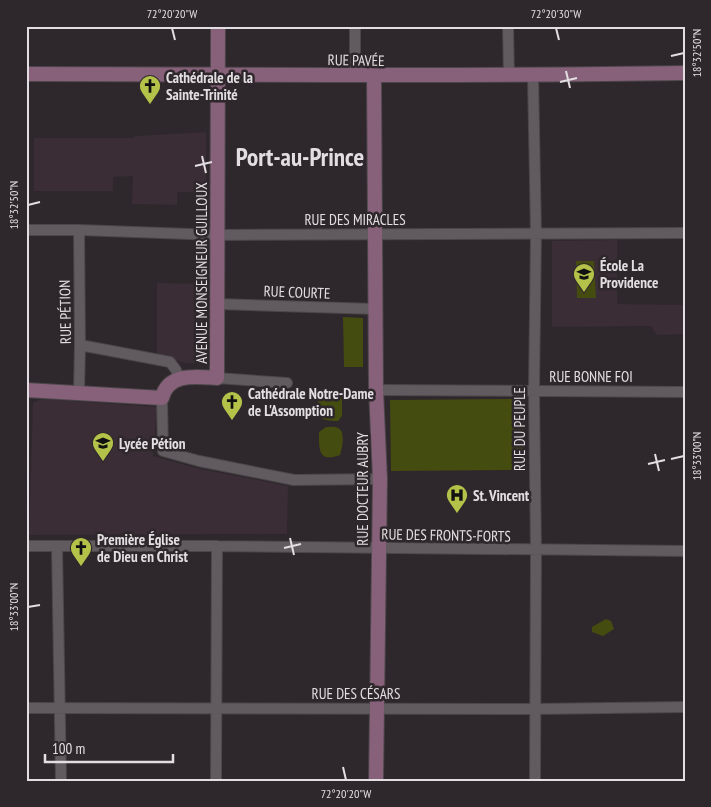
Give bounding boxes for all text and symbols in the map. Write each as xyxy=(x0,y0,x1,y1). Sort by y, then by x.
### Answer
text: 72°20'20"W xyxy=(147,6,197,21)
text: 72°20'30"W xyxy=(531,6,581,21)
text: 18°32'50"N xyxy=(689,29,704,77)
street label: RUE PAVÉE xyxy=(327,50,385,70)
place label: Cathédrale de la Sainte-Trinité xyxy=(166,68,253,104)
church icon: Cathédrale de la Sainte-Trinité xyxy=(138,74,162,105)
district label: Port-au-Prince xyxy=(236,141,364,173)
text: 18°32'50"N xyxy=(6,181,21,229)
street label: AVENUE MONSEIGNEUR GUILLOUX xyxy=(192,182,211,364)
street label: RUE DES MIRACLES xyxy=(304,210,406,229)
place label: École La Providence xyxy=(600,256,658,292)
school or university icon: École La Providence xyxy=(572,262,596,293)
street label: RUE PÉTION xyxy=(55,280,75,344)
street label: RUE COURTE xyxy=(263,281,331,303)
street label: RUE BONNE FOI xyxy=(549,367,633,386)
place label: Cathédrale Notre-Dame de L'Assomption xyxy=(248,384,374,420)
street label: RUE DU PEUPLE xyxy=(510,387,529,471)
church icon: Cathédrale Notre-Dame de L'Assomption xyxy=(220,390,244,421)
school or university icon: Lycée Pétion xyxy=(91,431,115,462)
street label: RUE DOCTEUR AUBRY xyxy=(353,432,372,546)
text: 18°33'00"N xyxy=(689,432,704,480)
place label: Lycée Pétion xyxy=(119,434,186,453)
hospital icon: St. Vincent xyxy=(445,483,469,514)
place label: St. Vincent xyxy=(473,486,530,505)
street label: RUE DES FRONTS-FORTS xyxy=(381,524,511,546)
place label: Première Église de Dieu en Christ xyxy=(97,530,188,566)
church icon: Première Église de Dieu en Christ xyxy=(69,536,93,567)
text: 18°33'00"N xyxy=(6,583,21,631)
street label: RUE DES CÉSARS xyxy=(312,684,400,703)
scale bar xyxy=(45,732,172,764)
text: 100 m xyxy=(52,739,85,758)
text: 72°20'20"W xyxy=(321,786,371,801)

